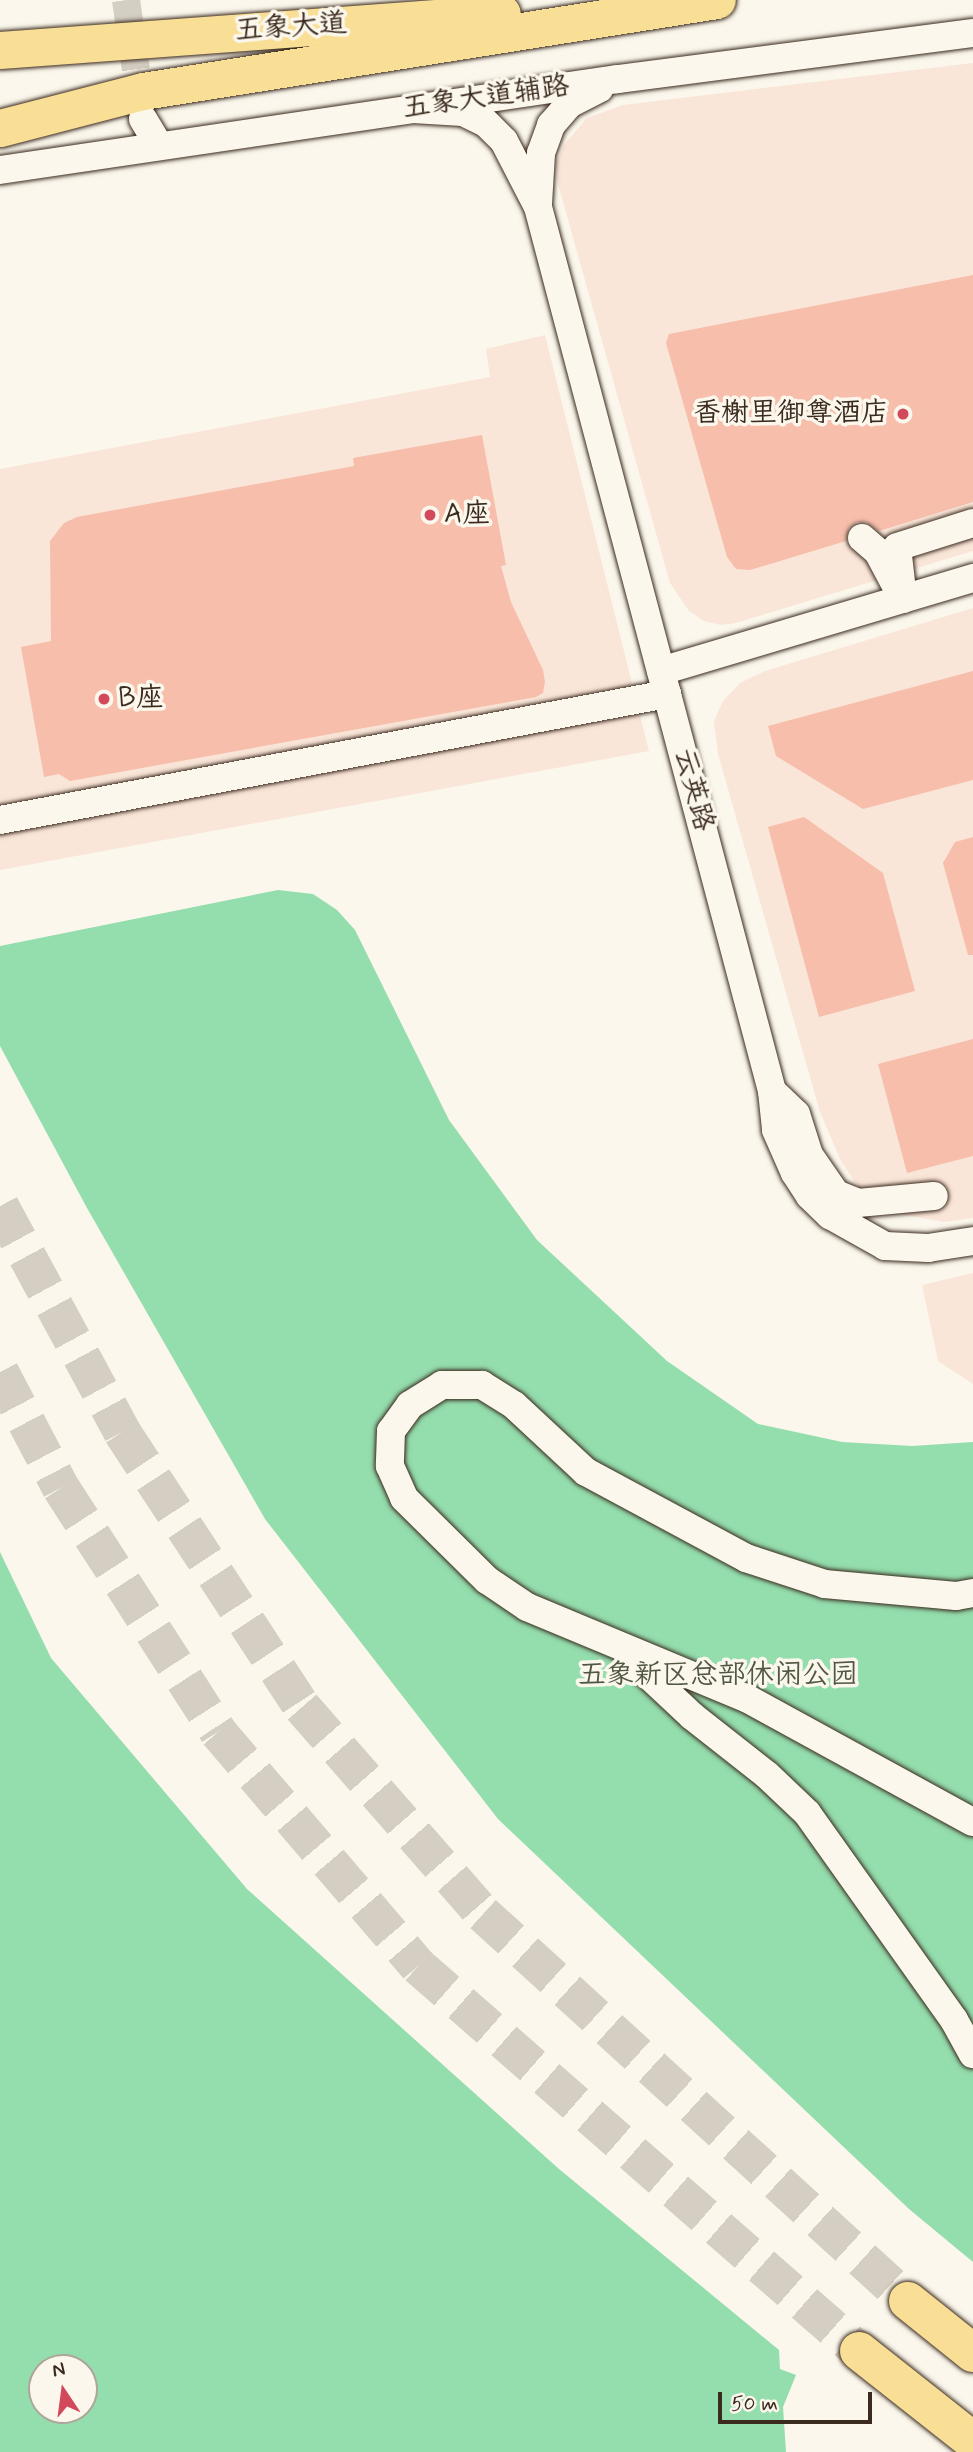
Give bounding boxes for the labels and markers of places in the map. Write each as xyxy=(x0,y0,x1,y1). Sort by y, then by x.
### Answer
place label: 香榭里御尊酒店 xyxy=(693,397,889,431)
marker: 香榭里御尊酒店 xyxy=(895,406,911,422)
place label: A座 xyxy=(444,498,490,532)
marker: A座 xyxy=(422,507,438,523)
place label: B座 xyxy=(118,682,164,716)
marker: B座 xyxy=(96,691,112,707)

